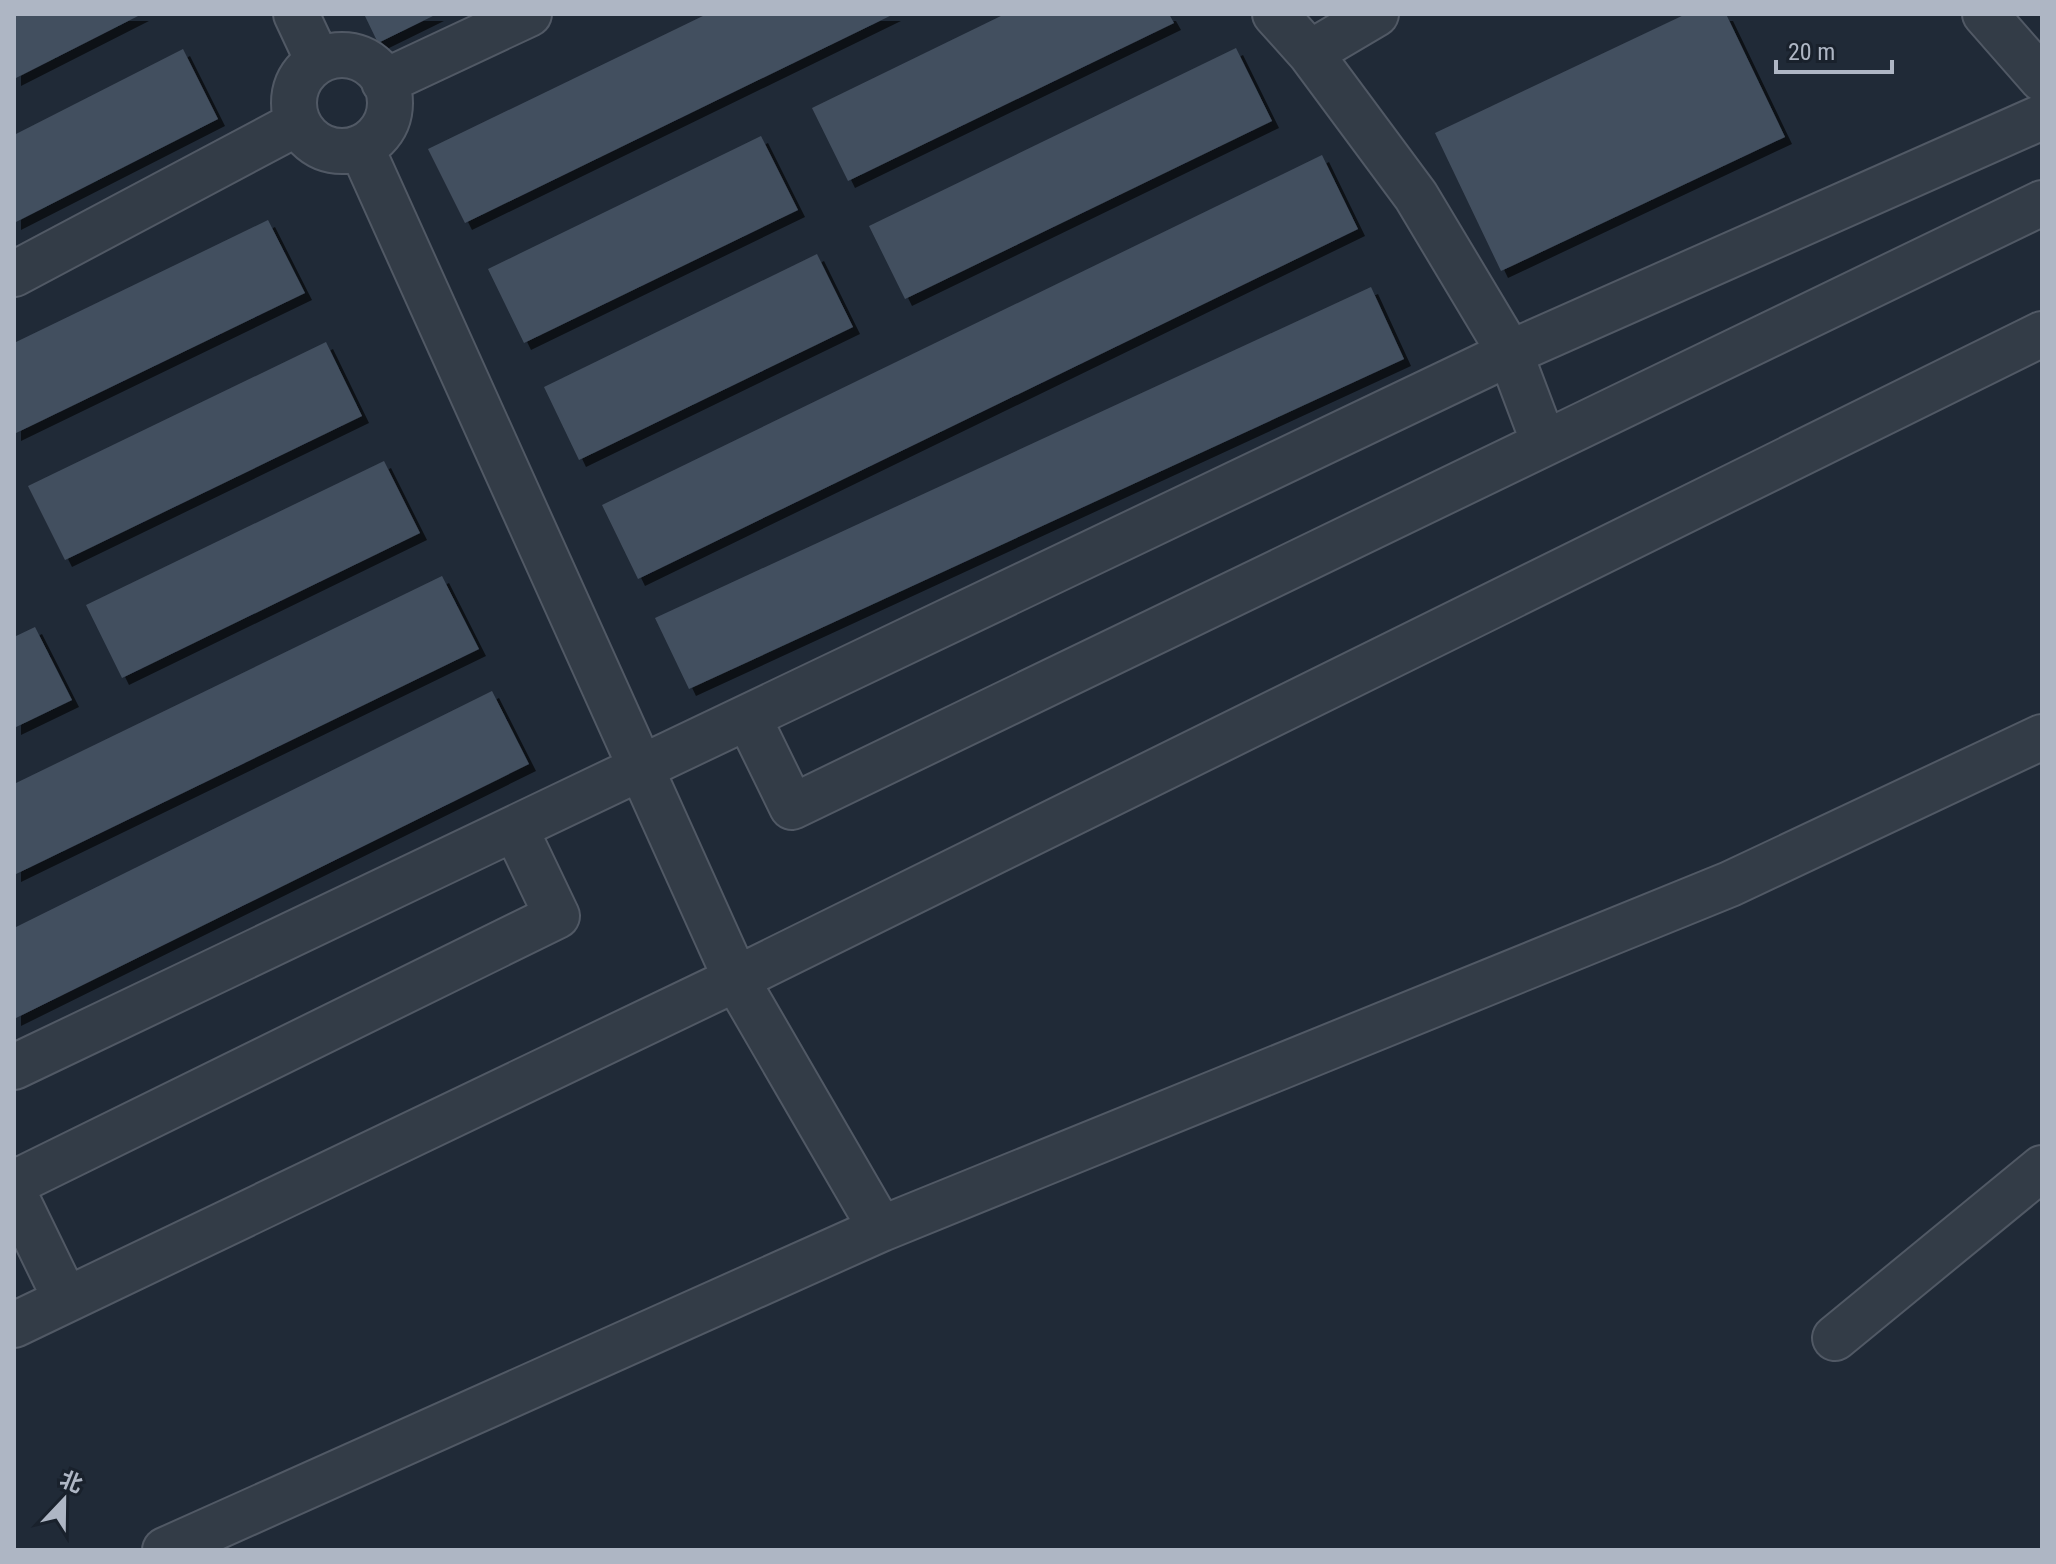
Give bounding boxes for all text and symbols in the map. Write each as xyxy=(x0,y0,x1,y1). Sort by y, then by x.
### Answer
scale bar xyxy=(1776,24,1892,74)
text: 20 m xyxy=(1788,38,1835,66)
north arrow xyxy=(24,1460,104,1540)
text: 北 xyxy=(56,1466,86,1498)

